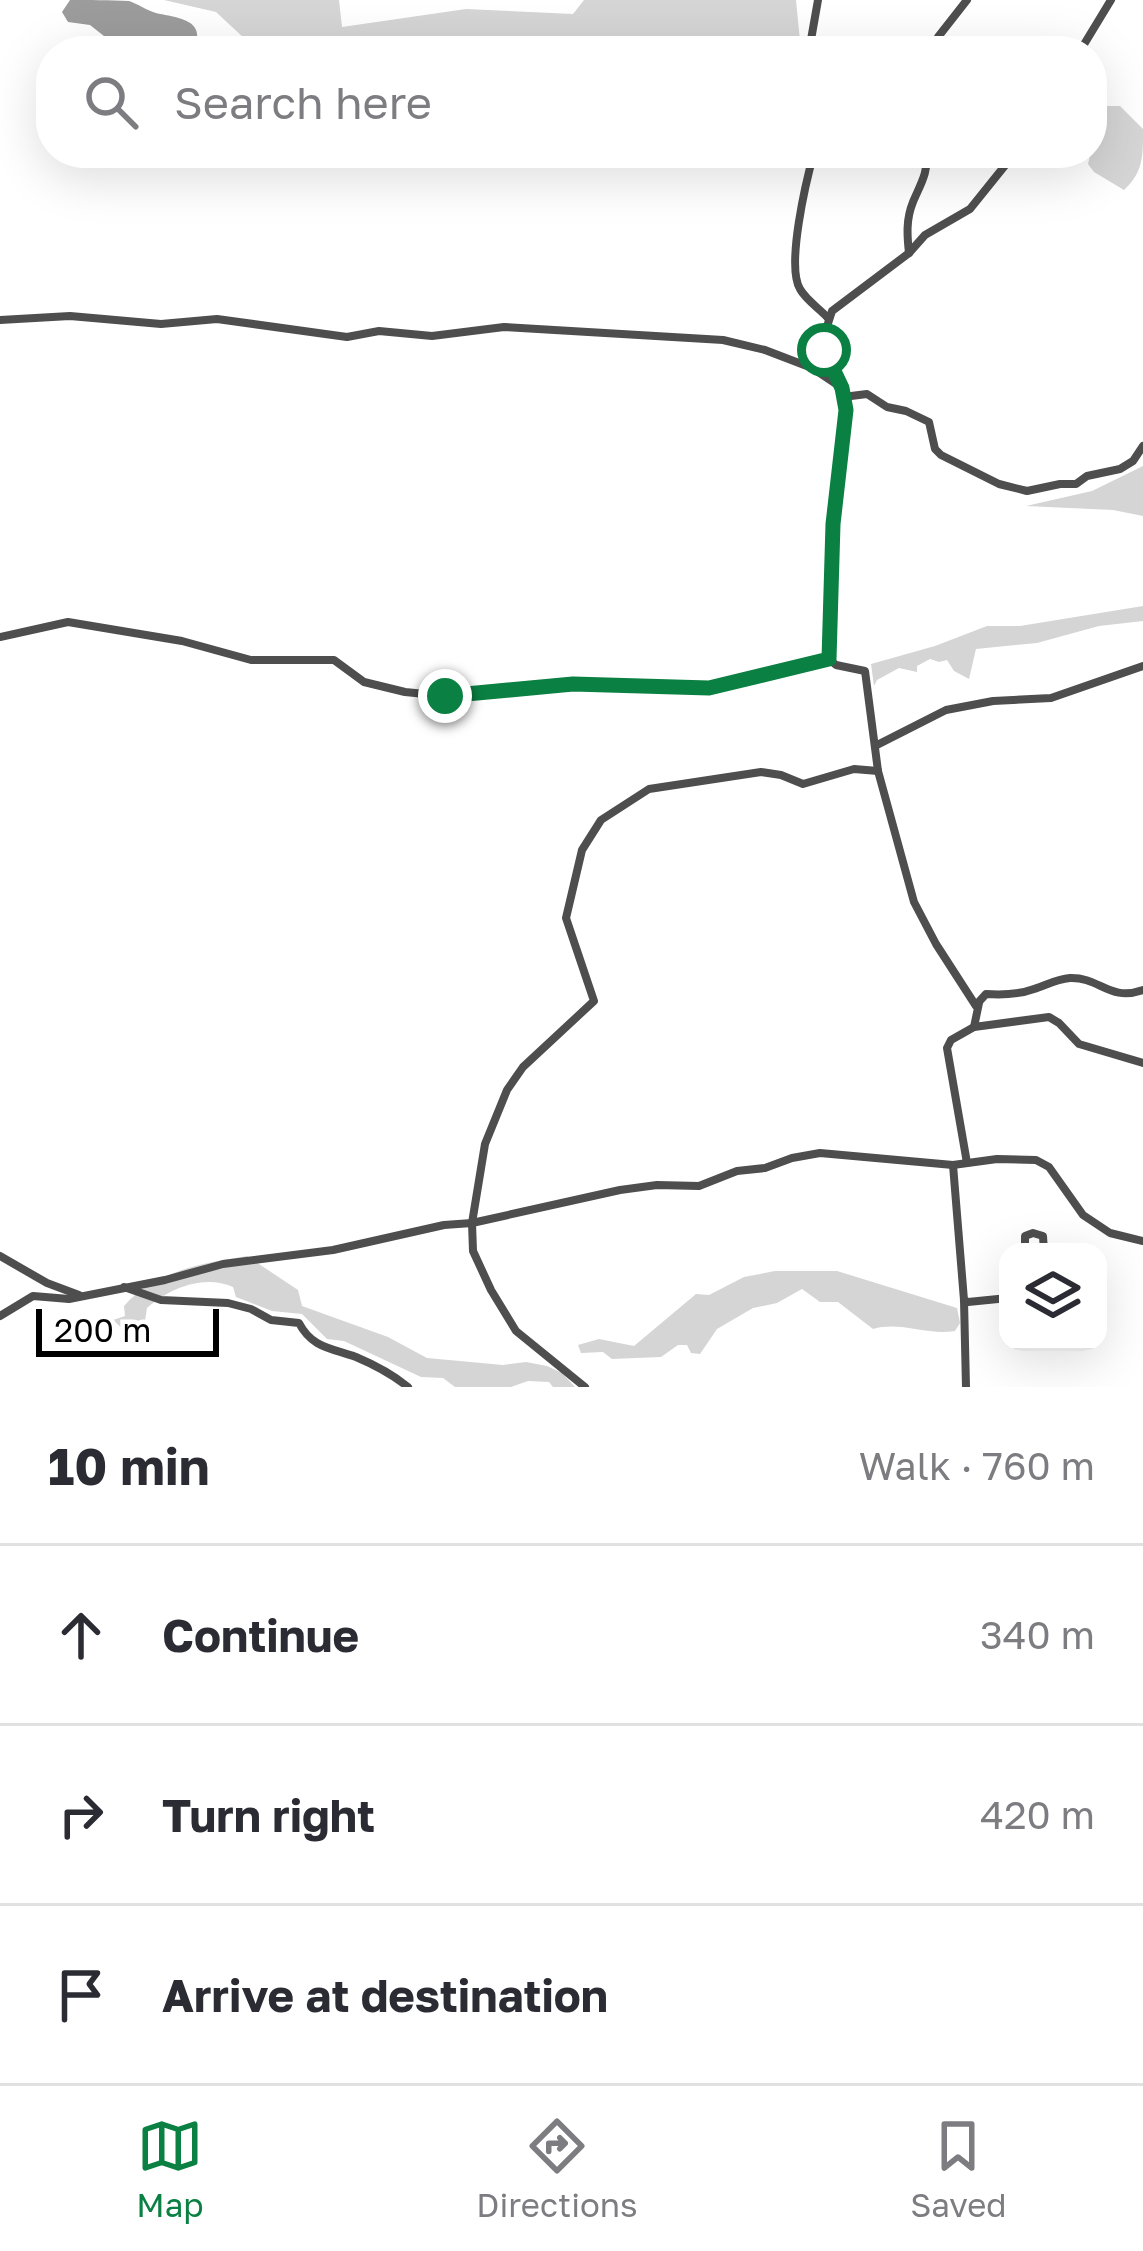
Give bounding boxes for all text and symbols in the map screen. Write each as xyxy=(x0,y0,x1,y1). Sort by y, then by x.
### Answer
search box xyxy=(36,36,1107,168)
icon: search xyxy=(78,69,144,135)
text: Search here xyxy=(174,75,432,129)
route start xyxy=(797,323,851,377)
route end xyxy=(418,669,472,723)
map controls xyxy=(999,1243,1107,1351)
button: layers xyxy=(999,1243,1107,1351)
scale bar xyxy=(36,1303,219,1356)
text: 200 m xyxy=(54,1310,152,1349)
text: 10 min xyxy=(48,1435,210,1496)
text: Walk · 760 m xyxy=(859,1442,1095,1489)
icon: ahead xyxy=(48,1602,114,1668)
text: Continue xyxy=(162,1608,359,1662)
text: 340 m xyxy=(980,1611,1095,1658)
icon: right xyxy=(48,1782,114,1848)
text: Turn right xyxy=(162,1788,375,1842)
text: 420 m xyxy=(980,1791,1095,1838)
icon: arrive xyxy=(48,1962,114,2028)
text: Arrive at destination xyxy=(162,1968,608,2022)
tab: Map xyxy=(136,2113,204,2224)
tab: Directions xyxy=(476,2113,638,2224)
tab: Saved xyxy=(910,2113,1007,2224)

